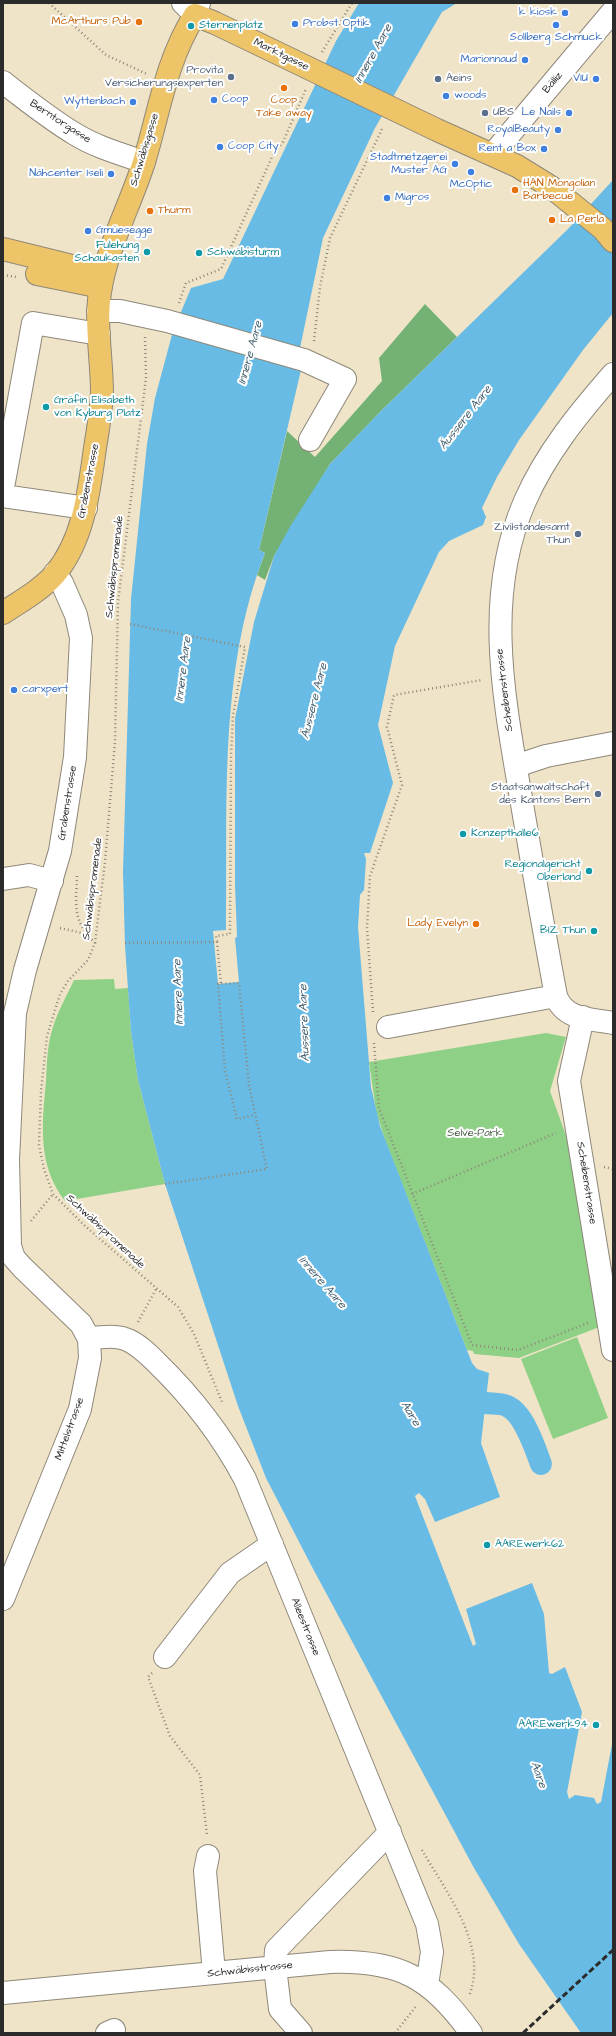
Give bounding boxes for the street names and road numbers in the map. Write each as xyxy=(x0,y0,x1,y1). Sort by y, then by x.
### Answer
street label: Marktgasse xyxy=(251,36,311,74)
street label: Bälliz xyxy=(540,70,566,96)
street label: Berntorgasse xyxy=(27,97,93,147)
street label: Schwäbisgasse xyxy=(128,112,162,188)
street label: Grabenstrasse xyxy=(75,443,103,519)
street label: Schwäbispromenade xyxy=(103,515,127,619)
street label: Scheibenstrasse xyxy=(493,648,517,732)
street label: Grabenstrasse xyxy=(56,765,80,841)
street label: Schwäbispromenade xyxy=(80,837,106,941)
street label: Scheibenstrasse xyxy=(573,1141,599,1225)
street label: Schwäbispromenade xyxy=(63,1192,147,1272)
street label: Mittelstrasse xyxy=(53,1396,87,1462)
street label: Alleestrasse xyxy=(287,1596,323,1658)
street label: Schwäbisstrasse xyxy=(207,1959,293,1981)

